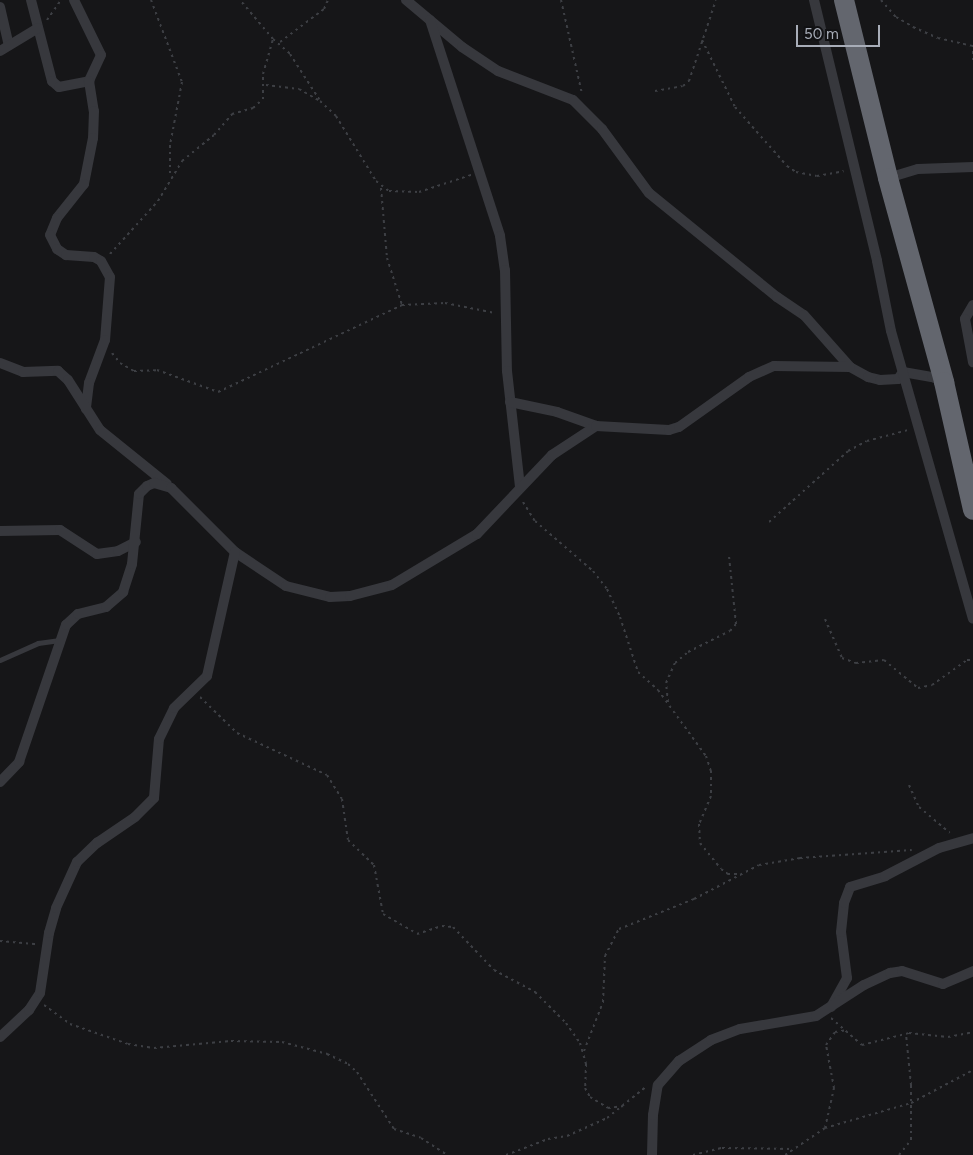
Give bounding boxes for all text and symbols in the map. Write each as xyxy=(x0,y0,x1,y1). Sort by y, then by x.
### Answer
scale bar xyxy=(798,15,882,47)
text: 50 m xyxy=(804,25,839,43)

